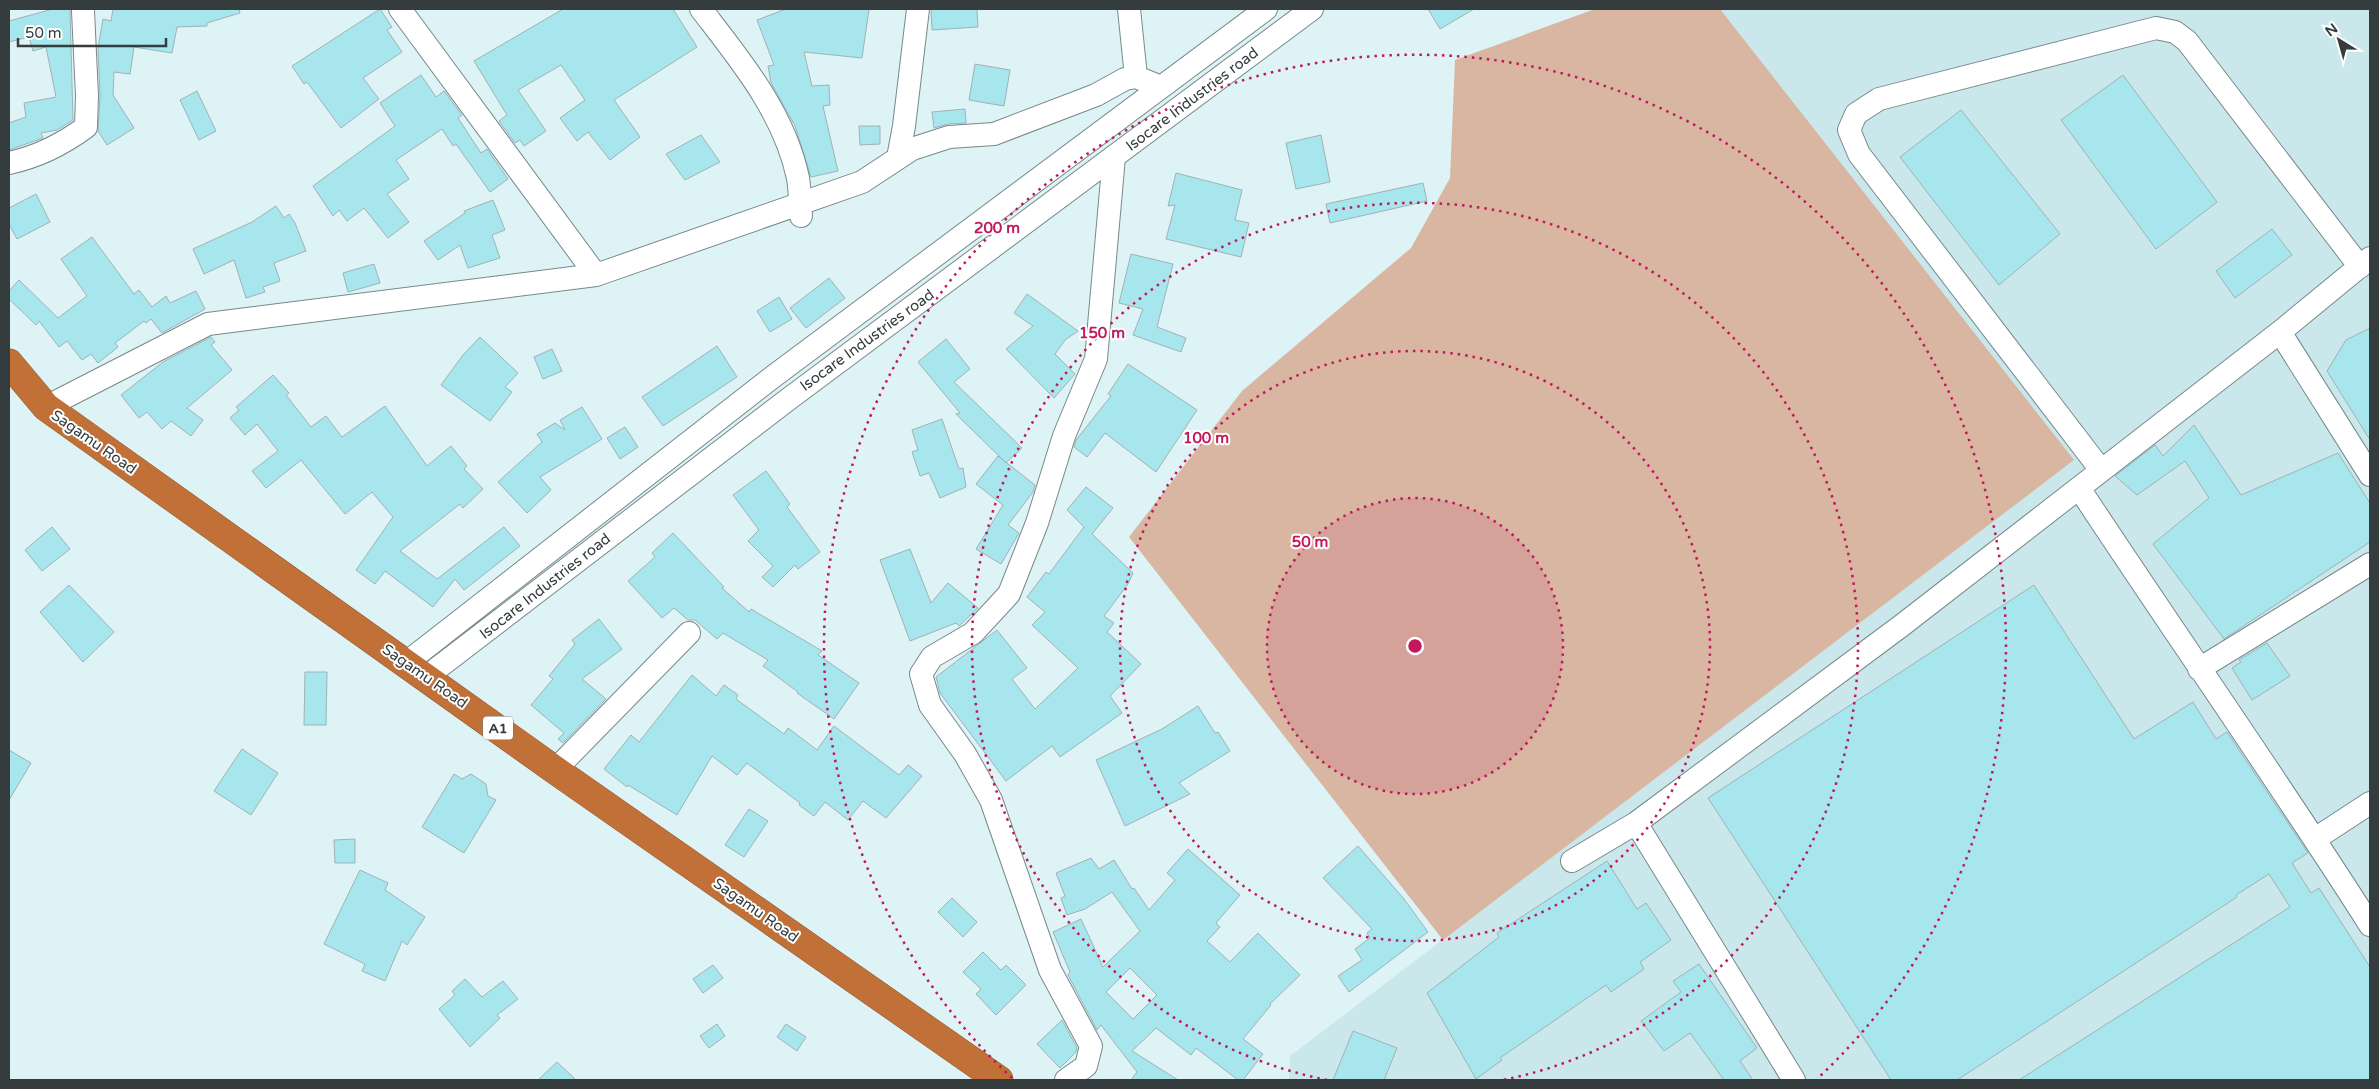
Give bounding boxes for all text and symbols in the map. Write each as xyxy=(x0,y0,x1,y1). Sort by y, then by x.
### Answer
scale bar xyxy=(18,15,165,47)
north arrow xyxy=(2314,15,2364,65)
text: N xyxy=(2322,20,2341,40)
text: 50 m xyxy=(25,24,62,42)
street label: Isocare Industries road xyxy=(1122,43,1262,155)
text: 200 m xyxy=(974,219,1020,237)
street label: Isocare Industries road xyxy=(797,285,937,395)
text: 150 m xyxy=(1079,324,1125,342)
street label: Sagamu Road xyxy=(48,406,140,478)
text: 100 m xyxy=(1183,429,1229,447)
street label: Isocare Industries road xyxy=(476,529,614,643)
text: 50 m xyxy=(1292,533,1328,551)
centre of rings xyxy=(1406,637,1424,655)
street label: Sagamu Road xyxy=(379,640,471,712)
road number: A1 xyxy=(483,716,513,740)
street label: Sagamu Road xyxy=(710,874,802,946)

